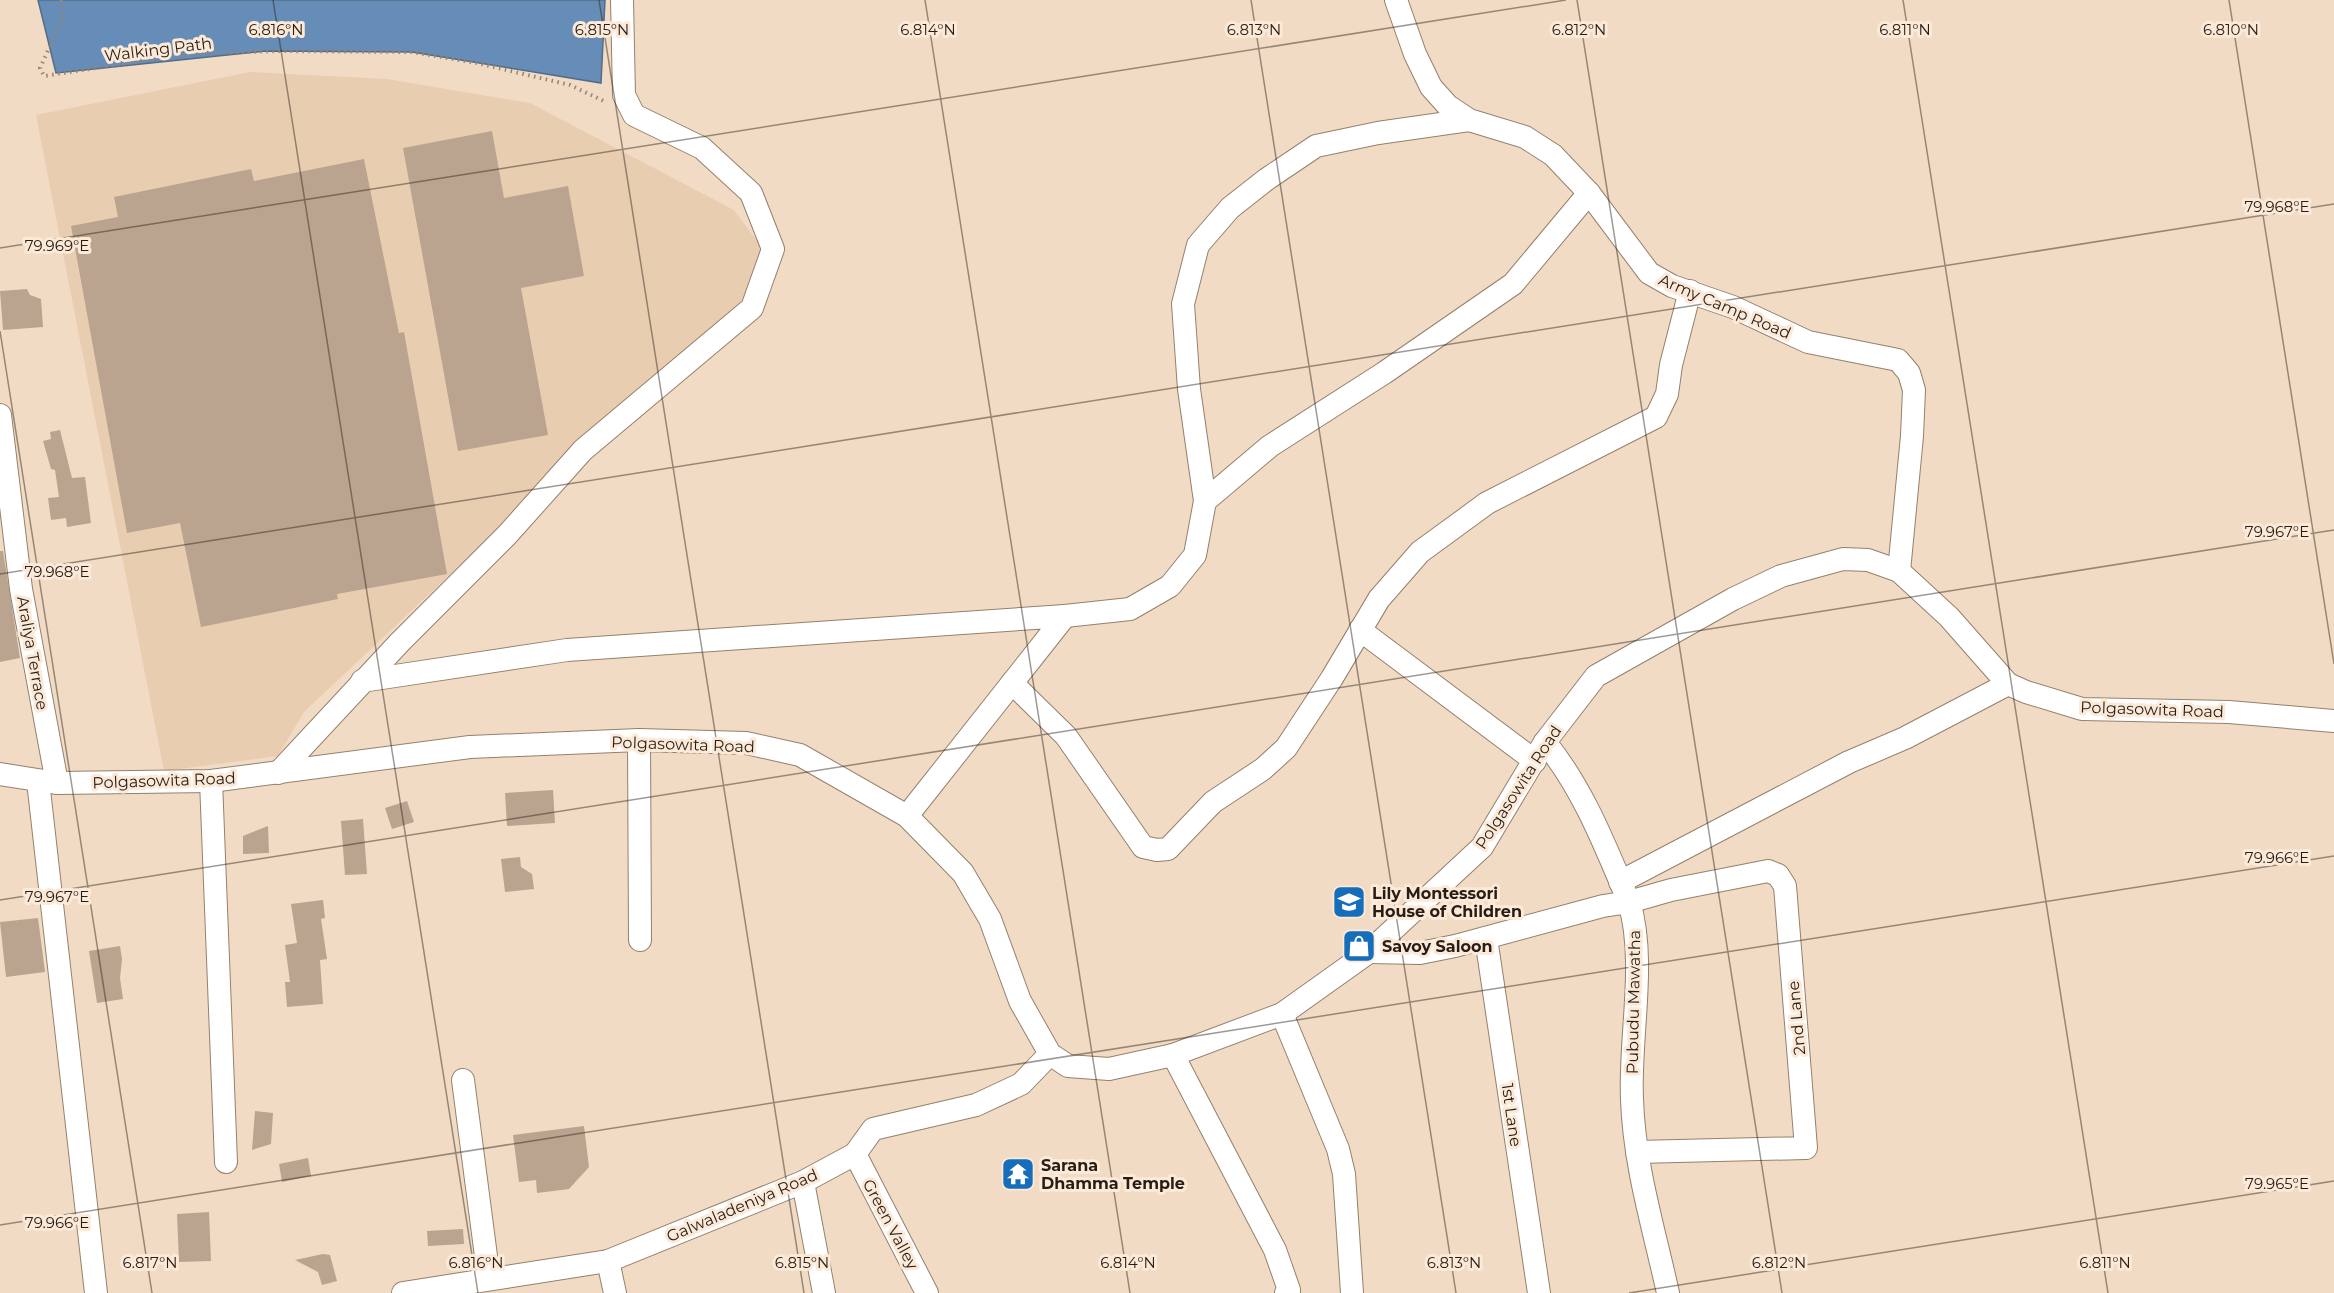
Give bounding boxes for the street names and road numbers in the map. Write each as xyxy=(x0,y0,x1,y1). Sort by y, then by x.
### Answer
street label: Walking Path xyxy=(103,33,213,66)
street label: Army Camp Road xyxy=(1656,270,1794,343)
street label: Araliya Terrace xyxy=(13,595,52,711)
street label: Polgasowita Road xyxy=(2080,698,2224,721)
street label: Polgasowita Road xyxy=(1471,722,1565,853)
street label: Polgasowita Road xyxy=(611,733,755,756)
street label: Polgasowita Road xyxy=(92,769,236,792)
street label: Pubudu Mawatha xyxy=(1623,930,1644,1074)
street label: 2nd Lane xyxy=(1784,980,1809,1056)
street label: 1st Lane xyxy=(1498,1082,1525,1148)
street label: Galwaladeniya Road xyxy=(664,1165,821,1246)
street label: Green Valley xyxy=(859,1176,922,1273)

